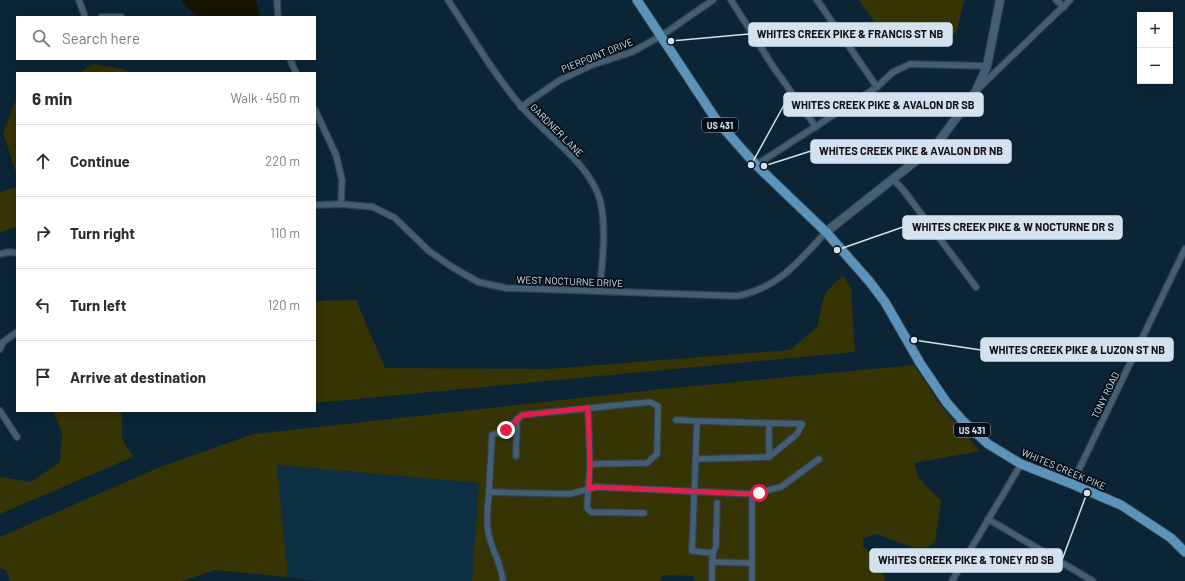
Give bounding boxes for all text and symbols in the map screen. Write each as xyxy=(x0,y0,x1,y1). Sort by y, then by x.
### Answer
map controls xyxy=(1137,12,1173,84)
button: + xyxy=(1137,12,1173,48)
search box xyxy=(16,16,316,60)
callout: WHITES CREEK PIKE & FRANCIS ST NB xyxy=(749,23,952,46)
icon: search xyxy=(30,27,52,49)
text: WHITES CREEK PIKE & FRANCIS ST NB xyxy=(757,27,943,40)
text: Search here xyxy=(62,29,140,47)
street label: PIERPOINT DRIVE xyxy=(559,35,635,75)
button: − xyxy=(1137,48,1173,84)
text: 6 min xyxy=(32,88,72,108)
text: Walk · 450 m xyxy=(231,90,300,106)
callout: WHITES CREEK PIKE & AVALON DR SB xyxy=(784,93,983,116)
text: WHITES CREEK PIKE & AVALON DR SB xyxy=(791,98,975,111)
street label: GARDNER LANE xyxy=(528,101,586,159)
road number: US 431 xyxy=(702,118,738,132)
callout: WHITES CREEK PIKE & AVALON DR NB xyxy=(811,140,1011,163)
text: WHITES CREEK PIKE & AVALON DR NB xyxy=(819,144,1003,157)
icon: ahead xyxy=(32,150,54,172)
text: Continue xyxy=(70,152,130,170)
text: 220 m xyxy=(265,153,300,169)
callout: WHITES CREEK PIKE & W NOCTURNE DR S xyxy=(903,216,1122,239)
text: WHITES CREEK PIKE & W NOCTURNE DR S xyxy=(912,220,1115,233)
icon: right xyxy=(32,222,54,244)
text: Turn right xyxy=(70,224,135,242)
text: 110 m xyxy=(270,225,300,241)
street label: WEST NOCTURNE DRIVE xyxy=(517,273,623,289)
icon: left xyxy=(32,294,54,316)
text: Turn left xyxy=(70,296,126,314)
text: 120 m xyxy=(268,297,300,313)
callout: WHITES CREEK PIKE & LUZON ST NB xyxy=(981,338,1173,361)
text: WHITES CREEK PIKE & LUZON ST NB xyxy=(989,343,1165,356)
icon: arrive xyxy=(32,366,54,388)
text: Arrive at destination xyxy=(70,368,206,386)
street label: TONY ROAD xyxy=(1089,370,1121,420)
route end xyxy=(497,421,515,439)
road number: US 431 xyxy=(954,423,990,437)
street label: WHITES CREEK PIKE xyxy=(1020,446,1108,492)
route start xyxy=(750,484,768,502)
callout: WHITES CREEK PIKE & TONEY RD SB xyxy=(870,549,1062,572)
text: WHITES CREEK PIKE & TONEY RD SB xyxy=(878,553,1054,566)

